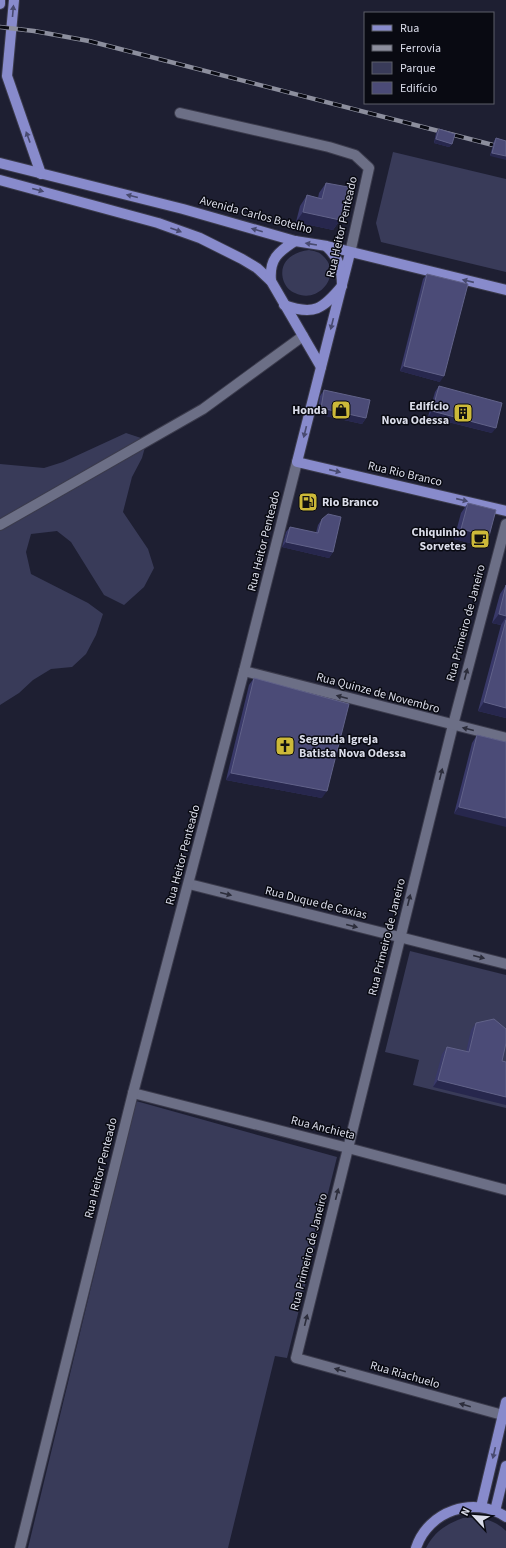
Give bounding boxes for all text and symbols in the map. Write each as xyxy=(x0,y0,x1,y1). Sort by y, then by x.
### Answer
one-way arrow xyxy=(9,5,16,17)
legend xyxy=(364,12,494,104)
text: Rua xyxy=(400,20,419,37)
text: Ferrovia xyxy=(400,40,441,57)
text: Parque xyxy=(400,60,436,77)
text: Edifício xyxy=(400,80,437,97)
one-way arrow xyxy=(24,131,30,143)
street label: Rua Heitor Penteado xyxy=(322,175,362,279)
one-way arrow xyxy=(32,187,44,193)
street label: Avenida Carlos Botelho xyxy=(198,192,314,238)
one-way arrow xyxy=(125,193,138,199)
one-way arrow xyxy=(170,227,182,233)
one-way arrow xyxy=(251,227,263,233)
one-way arrow xyxy=(305,241,317,247)
one-way arrow xyxy=(462,277,474,283)
one-way arrow xyxy=(329,318,335,330)
place label: Edifício Nova Odessa xyxy=(381,398,449,429)
shop icon: Honda xyxy=(330,399,352,421)
place label: Honda xyxy=(292,402,327,419)
building icon: Edifício Nova Odessa xyxy=(452,402,474,424)
one-way arrow xyxy=(302,426,308,438)
street label: Rua Rio Branco xyxy=(366,457,444,491)
one-way arrow xyxy=(329,468,341,474)
street label: Rua Heitor Penteado xyxy=(243,489,285,593)
fuel station icon: Rio Branco xyxy=(297,491,319,513)
place label: Rio Branco xyxy=(322,494,379,511)
one-way arrow xyxy=(456,498,468,504)
place label: Chiquinho Sorvetes xyxy=(411,524,466,555)
cafe icon: Chiquinho Sorvetes xyxy=(469,528,491,550)
street label: Rua Primeiro de Janeiro xyxy=(442,563,490,683)
street label: Rua Quinze de Novembro xyxy=(314,668,442,718)
one-way arrow xyxy=(463,668,469,680)
one-way arrow xyxy=(336,693,348,699)
one-way arrow xyxy=(462,726,474,732)
place label: Segunda Igreja Batista Nova Odessa xyxy=(299,731,406,762)
church icon: Segunda Igreja Batista Nova Odessa xyxy=(274,735,296,757)
one-way arrow xyxy=(438,767,444,780)
street label: Rua Heitor Penteado xyxy=(161,803,205,907)
street label: Rua Primeiro de Janeiro xyxy=(364,877,410,997)
street label: Rua Duque de Caxias xyxy=(263,882,369,924)
one-way arrow xyxy=(220,891,233,897)
one-way arrow xyxy=(407,893,413,906)
one-way arrow xyxy=(346,923,359,929)
one-way arrow xyxy=(472,955,485,961)
street label: Rua Anchieta xyxy=(289,1112,357,1144)
street label: Rua Heitor Penteado xyxy=(80,1116,122,1220)
one-way arrow xyxy=(334,1188,340,1200)
street label: Rua Primeiro de Janeiro xyxy=(286,1192,332,1312)
one-way arrow xyxy=(303,1314,309,1326)
street label: Rua Riachuelo xyxy=(368,1357,442,1393)
one-way arrow xyxy=(334,1367,346,1373)
one-way arrow xyxy=(459,1402,471,1408)
one-way arrow xyxy=(490,1447,496,1460)
north arrow xyxy=(454,1496,494,1536)
text: N xyxy=(457,1505,474,1518)

